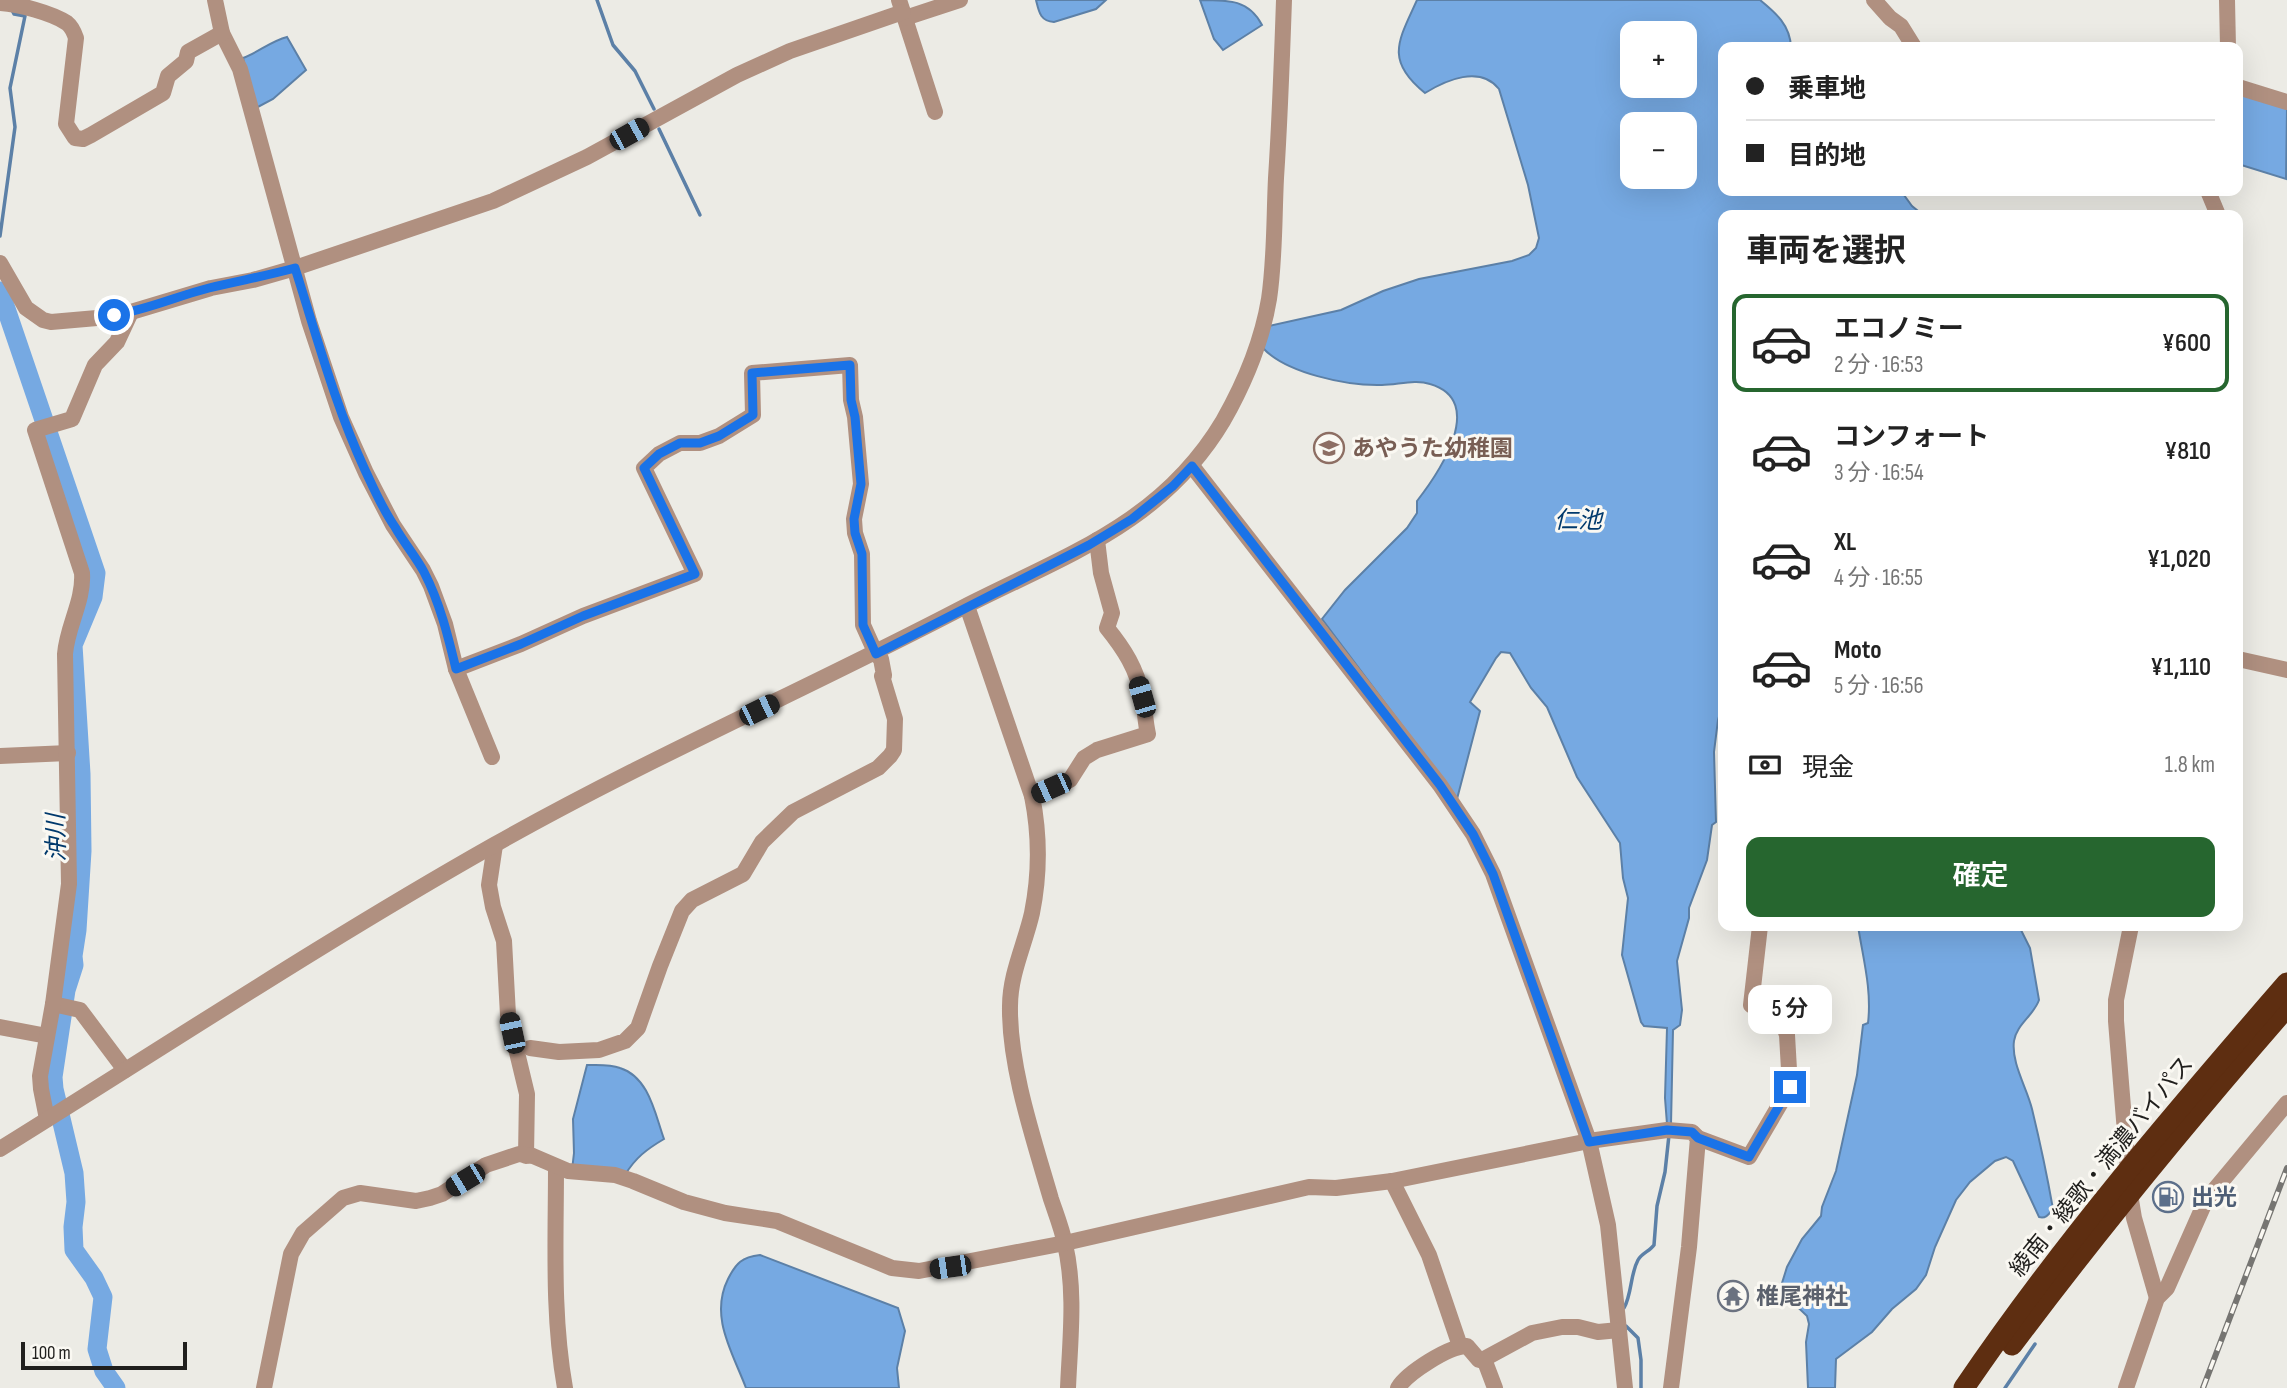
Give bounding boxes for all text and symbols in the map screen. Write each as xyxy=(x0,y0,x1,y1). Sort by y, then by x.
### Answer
map controls xyxy=(1620,21,1697,189)
button: + xyxy=(1620,21,1697,98)
text: 乗車地 xyxy=(1788,74,1866,105)
button: − xyxy=(1620,112,1697,189)
car xyxy=(606,115,653,153)
text: 目的地 xyxy=(1788,141,1866,172)
text: 車両を選択 xyxy=(1746,232,1906,271)
route start xyxy=(98,299,130,331)
icon: car xyxy=(1750,312,1813,375)
text: エコノミー xyxy=(1834,314,1964,345)
text: ¥600 xyxy=(2162,328,2211,359)
text: 2 分 · 16:53 xyxy=(1834,351,1923,379)
icon: car xyxy=(1750,420,1813,483)
text: コンフォート xyxy=(1834,422,1989,453)
school or university icon: あやうた幼稚園 xyxy=(1312,431,1346,465)
place label: あやうた幼稚園 xyxy=(1352,435,1513,463)
text: ¥810 xyxy=(2164,436,2211,467)
text: 3 分 · 16:54 xyxy=(1834,459,1924,487)
water label: 仁池 xyxy=(1554,506,1604,535)
text: XL xyxy=(1834,527,1856,558)
icon: car xyxy=(1750,528,1813,591)
text: ¥1,020 xyxy=(2147,544,2211,575)
text: 4 分 · 16:55 xyxy=(1834,564,1923,592)
text: Moto xyxy=(1834,635,1882,666)
icon: car xyxy=(1750,636,1813,699)
text: ¥1,110 xyxy=(2150,652,2211,683)
text: 5 分 · 16:56 xyxy=(1834,672,1924,700)
car xyxy=(1127,674,1158,720)
car xyxy=(736,691,783,729)
icon: cash xyxy=(1746,746,1784,784)
text: 1.8 km xyxy=(2165,751,2215,779)
text: 現金 xyxy=(1802,753,1854,784)
car xyxy=(1028,770,1075,806)
water label: 沖川 xyxy=(42,811,71,862)
button: 確定 xyxy=(1746,837,2215,917)
callout: 5 分 xyxy=(1748,986,1832,1034)
text: 5 分 xyxy=(1772,995,1808,1023)
car xyxy=(498,1010,527,1056)
street label: 綾南・綾歌・満濃バイパス xyxy=(2004,1051,2199,1283)
route end xyxy=(1774,1071,1806,1103)
car xyxy=(442,1160,489,1200)
fuel station icon: 出光 xyxy=(2151,1180,2185,1214)
place label: 出光 xyxy=(2191,1184,2237,1212)
car xyxy=(928,1254,973,1280)
temple icon: 椎尾神社 xyxy=(1716,1279,1750,1313)
place label: 椎尾神社 xyxy=(1756,1283,1848,1311)
scale bar xyxy=(21,1339,187,1371)
text: 100 m xyxy=(32,1342,71,1365)

